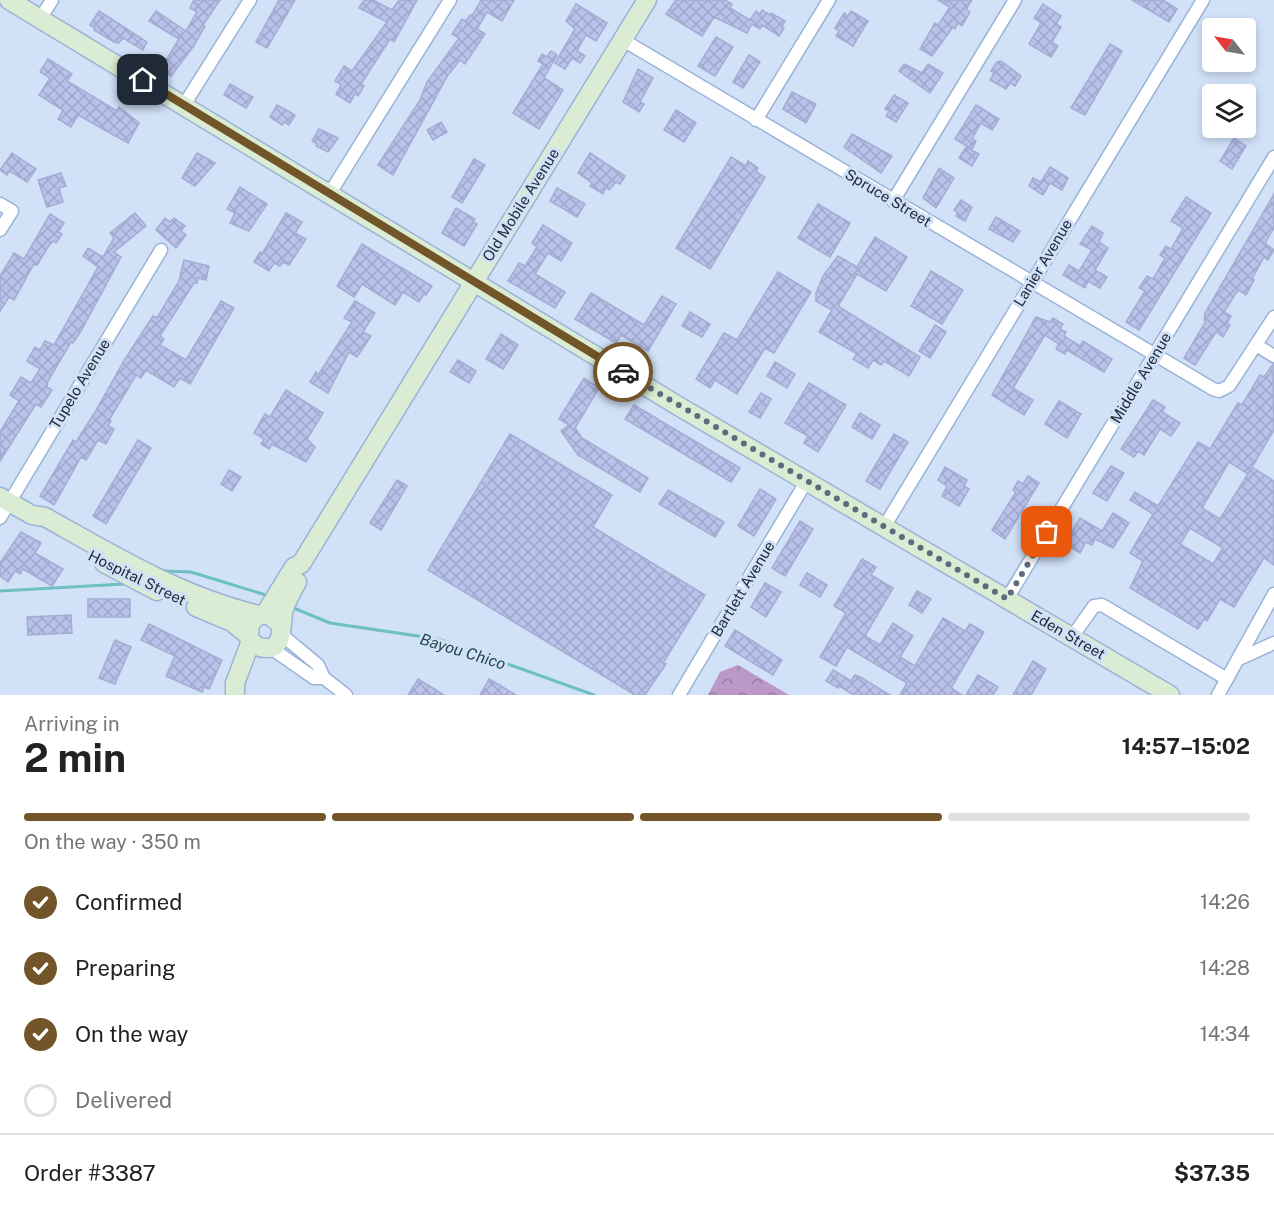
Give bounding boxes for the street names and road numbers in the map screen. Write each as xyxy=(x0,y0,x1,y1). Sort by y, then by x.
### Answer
street label: Old Mobile Avenue xyxy=(479,145,562,264)
street label: Spruce Street xyxy=(842,165,935,230)
street label: Lanier Avenue xyxy=(1010,216,1075,309)
street label: Middle Avenue xyxy=(1107,329,1174,426)
street label: Tupelo Avenue xyxy=(46,336,113,432)
street label: Bartlett Avenue xyxy=(707,538,778,640)
street label: Hospital Street xyxy=(86,547,189,609)
street label: Eden Street xyxy=(1028,607,1108,663)

